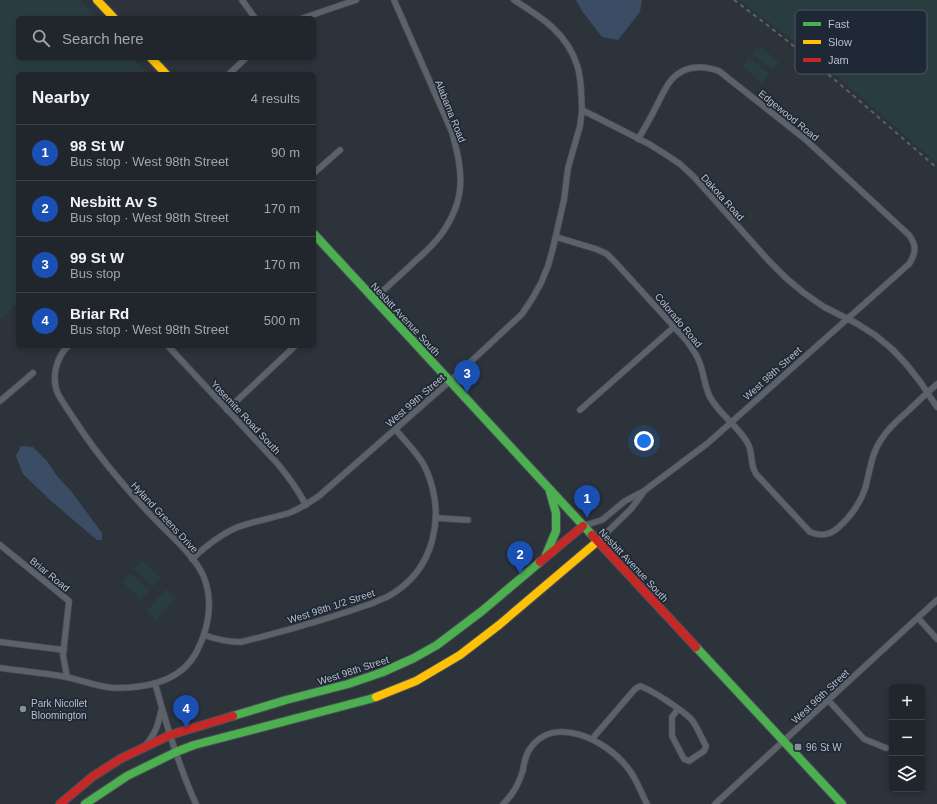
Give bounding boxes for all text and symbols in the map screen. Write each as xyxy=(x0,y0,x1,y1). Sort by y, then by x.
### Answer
legend xyxy=(795,10,927,74)
search box xyxy=(16,16,316,60)
text: Fast xyxy=(828,18,849,30)
icon: search xyxy=(30,27,52,49)
text: Search here xyxy=(62,30,144,47)
text: Slow xyxy=(828,36,852,48)
text: Jam xyxy=(828,54,849,66)
street label: Alabama Road xyxy=(433,78,468,144)
text: Nearby xyxy=(32,88,90,107)
street label: Edgewood Road xyxy=(756,88,821,143)
text: 4 results xyxy=(251,91,300,106)
text: 98 St W xyxy=(70,137,124,154)
text: 1 xyxy=(41,145,49,160)
text: 90 m xyxy=(271,145,300,160)
text: Bus stop · West 98th Street xyxy=(70,154,229,169)
street label: Dakota Road xyxy=(699,172,746,223)
text: Nesbitt Av S xyxy=(70,193,157,210)
text: 2 xyxy=(41,201,49,216)
text: 170 m xyxy=(264,201,300,216)
text: Bus stop · West 98th Street xyxy=(70,210,229,225)
text: 99 St W xyxy=(70,249,124,266)
text: 3 xyxy=(41,257,49,272)
text: 170 m xyxy=(264,257,300,272)
text: Bus stop xyxy=(70,266,121,281)
street label: Nesbitt Avenue South xyxy=(369,280,442,358)
street label: Colorado Road xyxy=(653,291,704,350)
text: Briar Rd xyxy=(70,305,129,322)
text: 4 xyxy=(41,313,49,328)
text: 500 m xyxy=(264,313,300,328)
text: Bus stop · West 98th Street xyxy=(70,322,229,337)
street label: West 98th Street xyxy=(741,344,804,402)
pin: 3 xyxy=(454,360,480,393)
street label: West 99th Street xyxy=(384,372,447,429)
street label: Yosemite Road South xyxy=(209,378,283,456)
your location xyxy=(634,431,654,451)
street label: Hyland Greens Drive xyxy=(129,480,201,555)
pin: 1 xyxy=(574,485,600,518)
street label: Nesbitt Avenue South xyxy=(597,526,670,604)
pin: 2 xyxy=(507,541,533,574)
street label: Briar Road xyxy=(28,555,72,594)
street label: West 98th 1/2 Street xyxy=(286,587,376,626)
street label: West 98th Street xyxy=(316,654,390,687)
street label: West 96th Street xyxy=(789,667,851,726)
map controls xyxy=(889,684,925,792)
button: + xyxy=(889,684,925,720)
pin: 4 xyxy=(173,695,199,728)
place label: Park Nicollet Bloomington xyxy=(31,698,87,721)
marker: Park Nicollet Bloomington xyxy=(18,704,28,714)
button: − xyxy=(889,720,925,756)
marker: 96 St W xyxy=(793,742,803,752)
place label: 96 St W xyxy=(806,742,842,753)
button: layers xyxy=(889,756,925,792)

